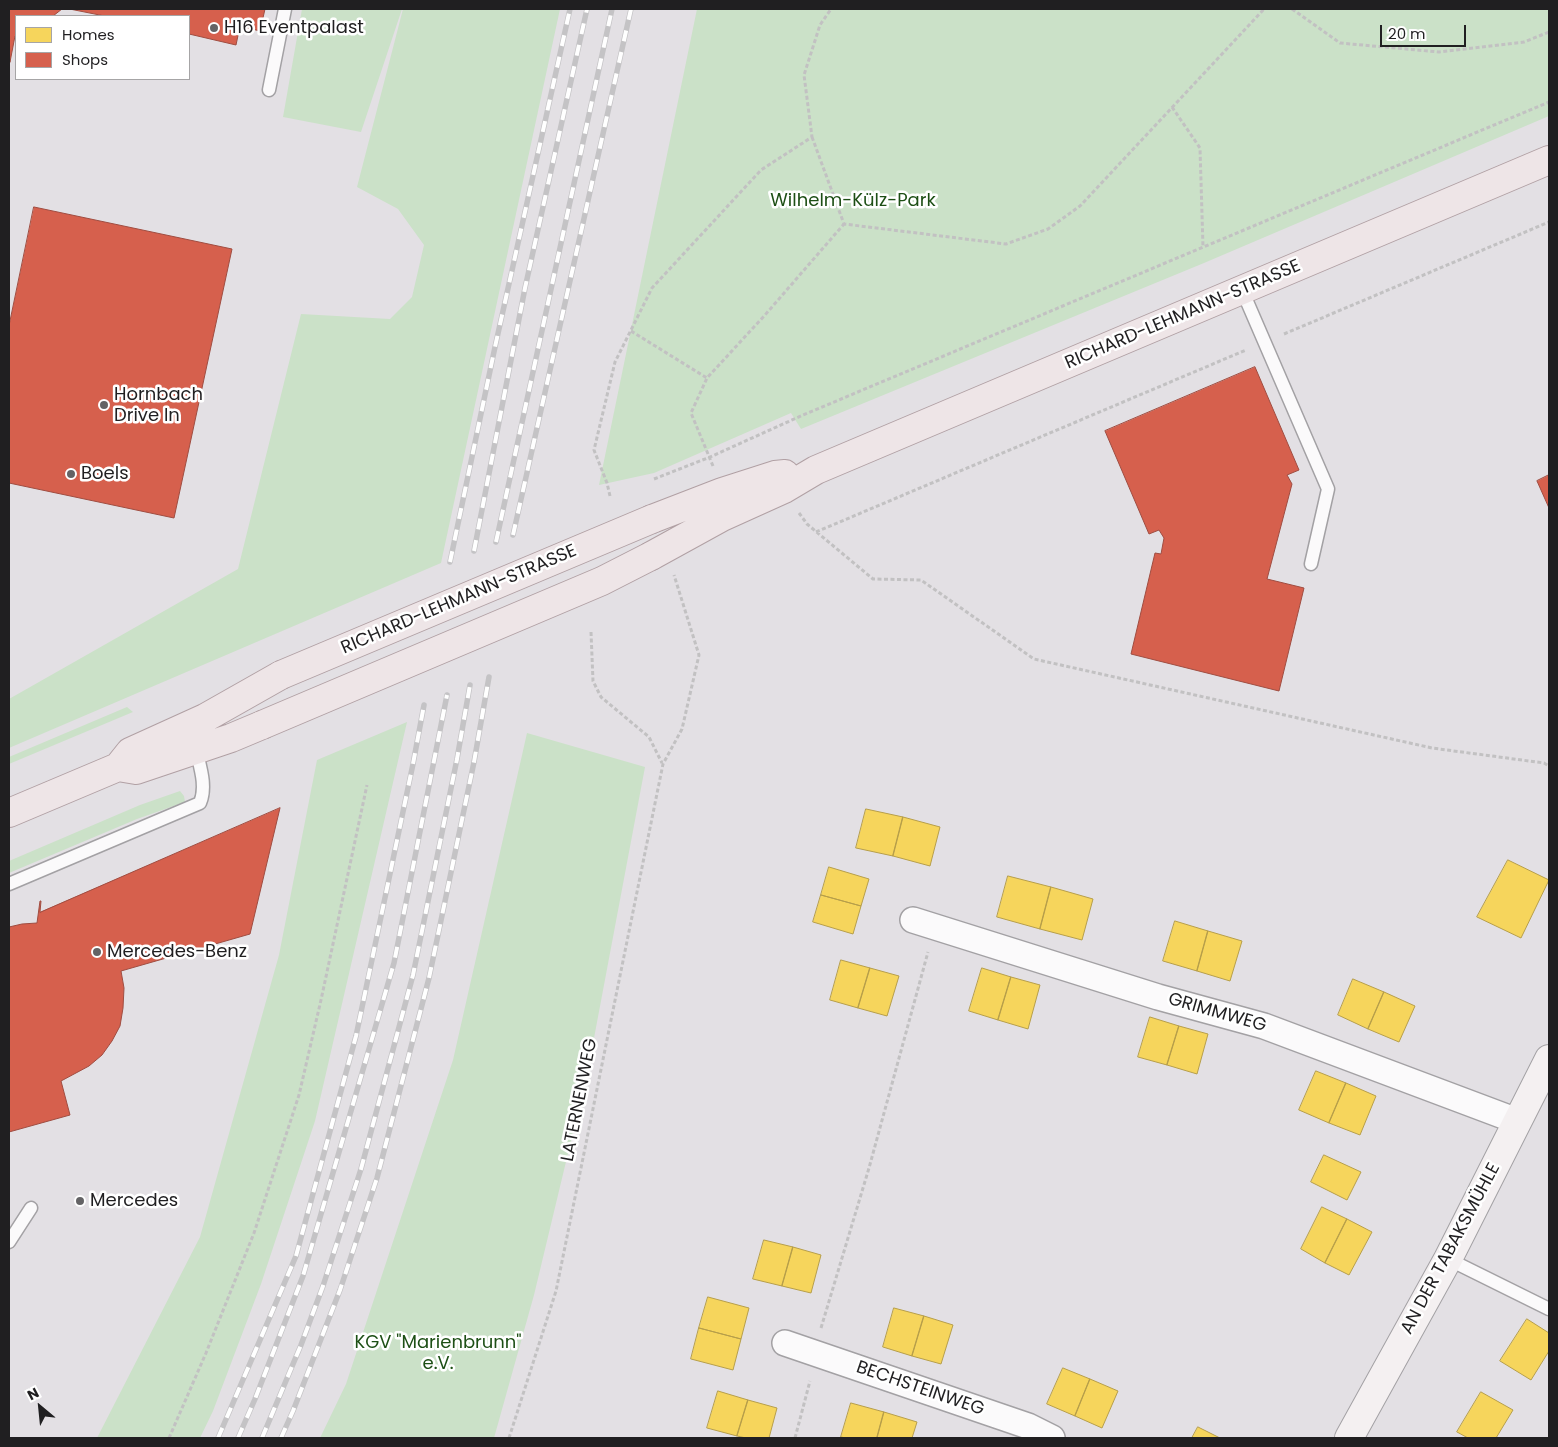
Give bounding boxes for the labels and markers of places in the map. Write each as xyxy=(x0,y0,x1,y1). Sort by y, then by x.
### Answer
place label: H16 Eventpalast xyxy=(224,17,364,39)
marker: H16 Eventpalast xyxy=(208,22,220,34)
place label: Hornbach Drive In xyxy=(114,384,203,426)
marker: Hornbach Drive In xyxy=(98,399,110,411)
place label: Boels xyxy=(81,463,129,485)
marker: Boels xyxy=(65,468,77,480)
place label: Mercedes-Benz xyxy=(107,941,247,963)
marker: Mercedes-Benz xyxy=(91,946,103,958)
place label: Mercedes xyxy=(90,1190,178,1212)
marker: Mercedes xyxy=(74,1195,86,1207)

